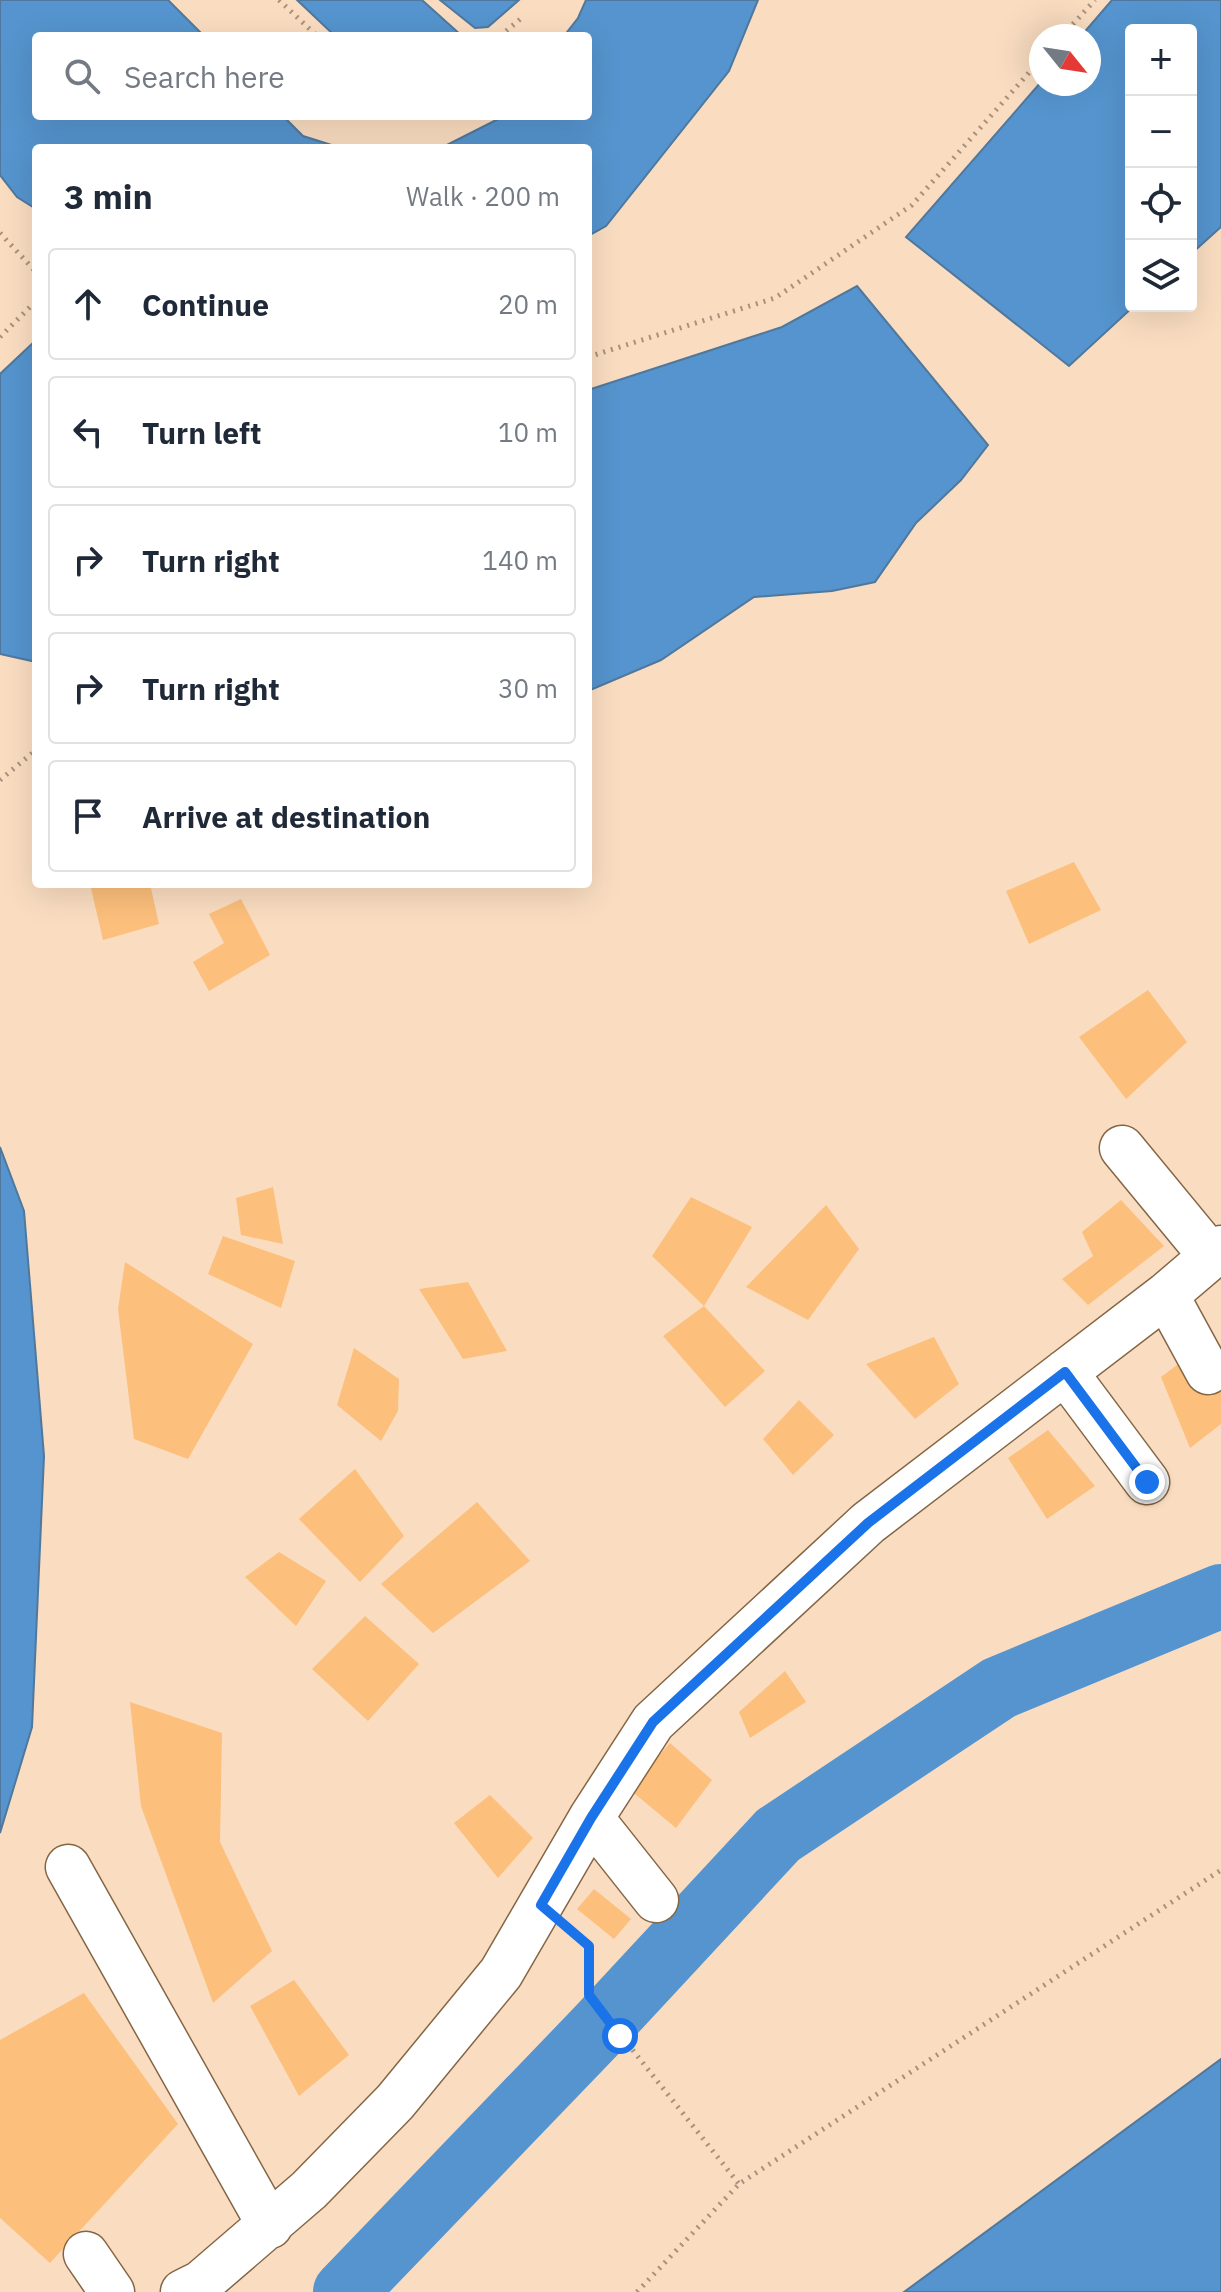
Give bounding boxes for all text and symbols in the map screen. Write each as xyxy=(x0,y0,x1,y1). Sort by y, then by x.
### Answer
north arrow xyxy=(1029,24,1101,96)
map controls xyxy=(1125,24,1197,312)
button: + xyxy=(1125,24,1197,96)
search box xyxy=(32,32,592,120)
icon: search xyxy=(60,54,104,98)
text: Search here xyxy=(124,57,285,96)
button: − xyxy=(1125,96,1197,168)
button: locate xyxy=(1125,168,1197,240)
text: 3 min xyxy=(64,174,153,218)
text: Walk · 200 m xyxy=(406,179,560,213)
button: layers xyxy=(1125,240,1197,312)
icon: ahead xyxy=(66,282,110,326)
text: Continue xyxy=(142,285,269,324)
text: 20 m xyxy=(498,287,558,321)
icon: left xyxy=(66,410,110,454)
text: Turn left xyxy=(142,413,261,452)
text: 10 m xyxy=(498,415,558,449)
icon: right xyxy=(66,538,110,582)
text: Turn right xyxy=(142,541,280,580)
text: 140 m xyxy=(482,543,558,577)
icon: right xyxy=(66,666,110,710)
text: Turn right xyxy=(142,669,280,708)
text: 30 m xyxy=(498,671,558,705)
icon: arrive xyxy=(66,794,110,838)
text: Arrive at destination xyxy=(142,797,430,836)
route end xyxy=(1129,1464,1165,1500)
route start xyxy=(602,2018,638,2054)

